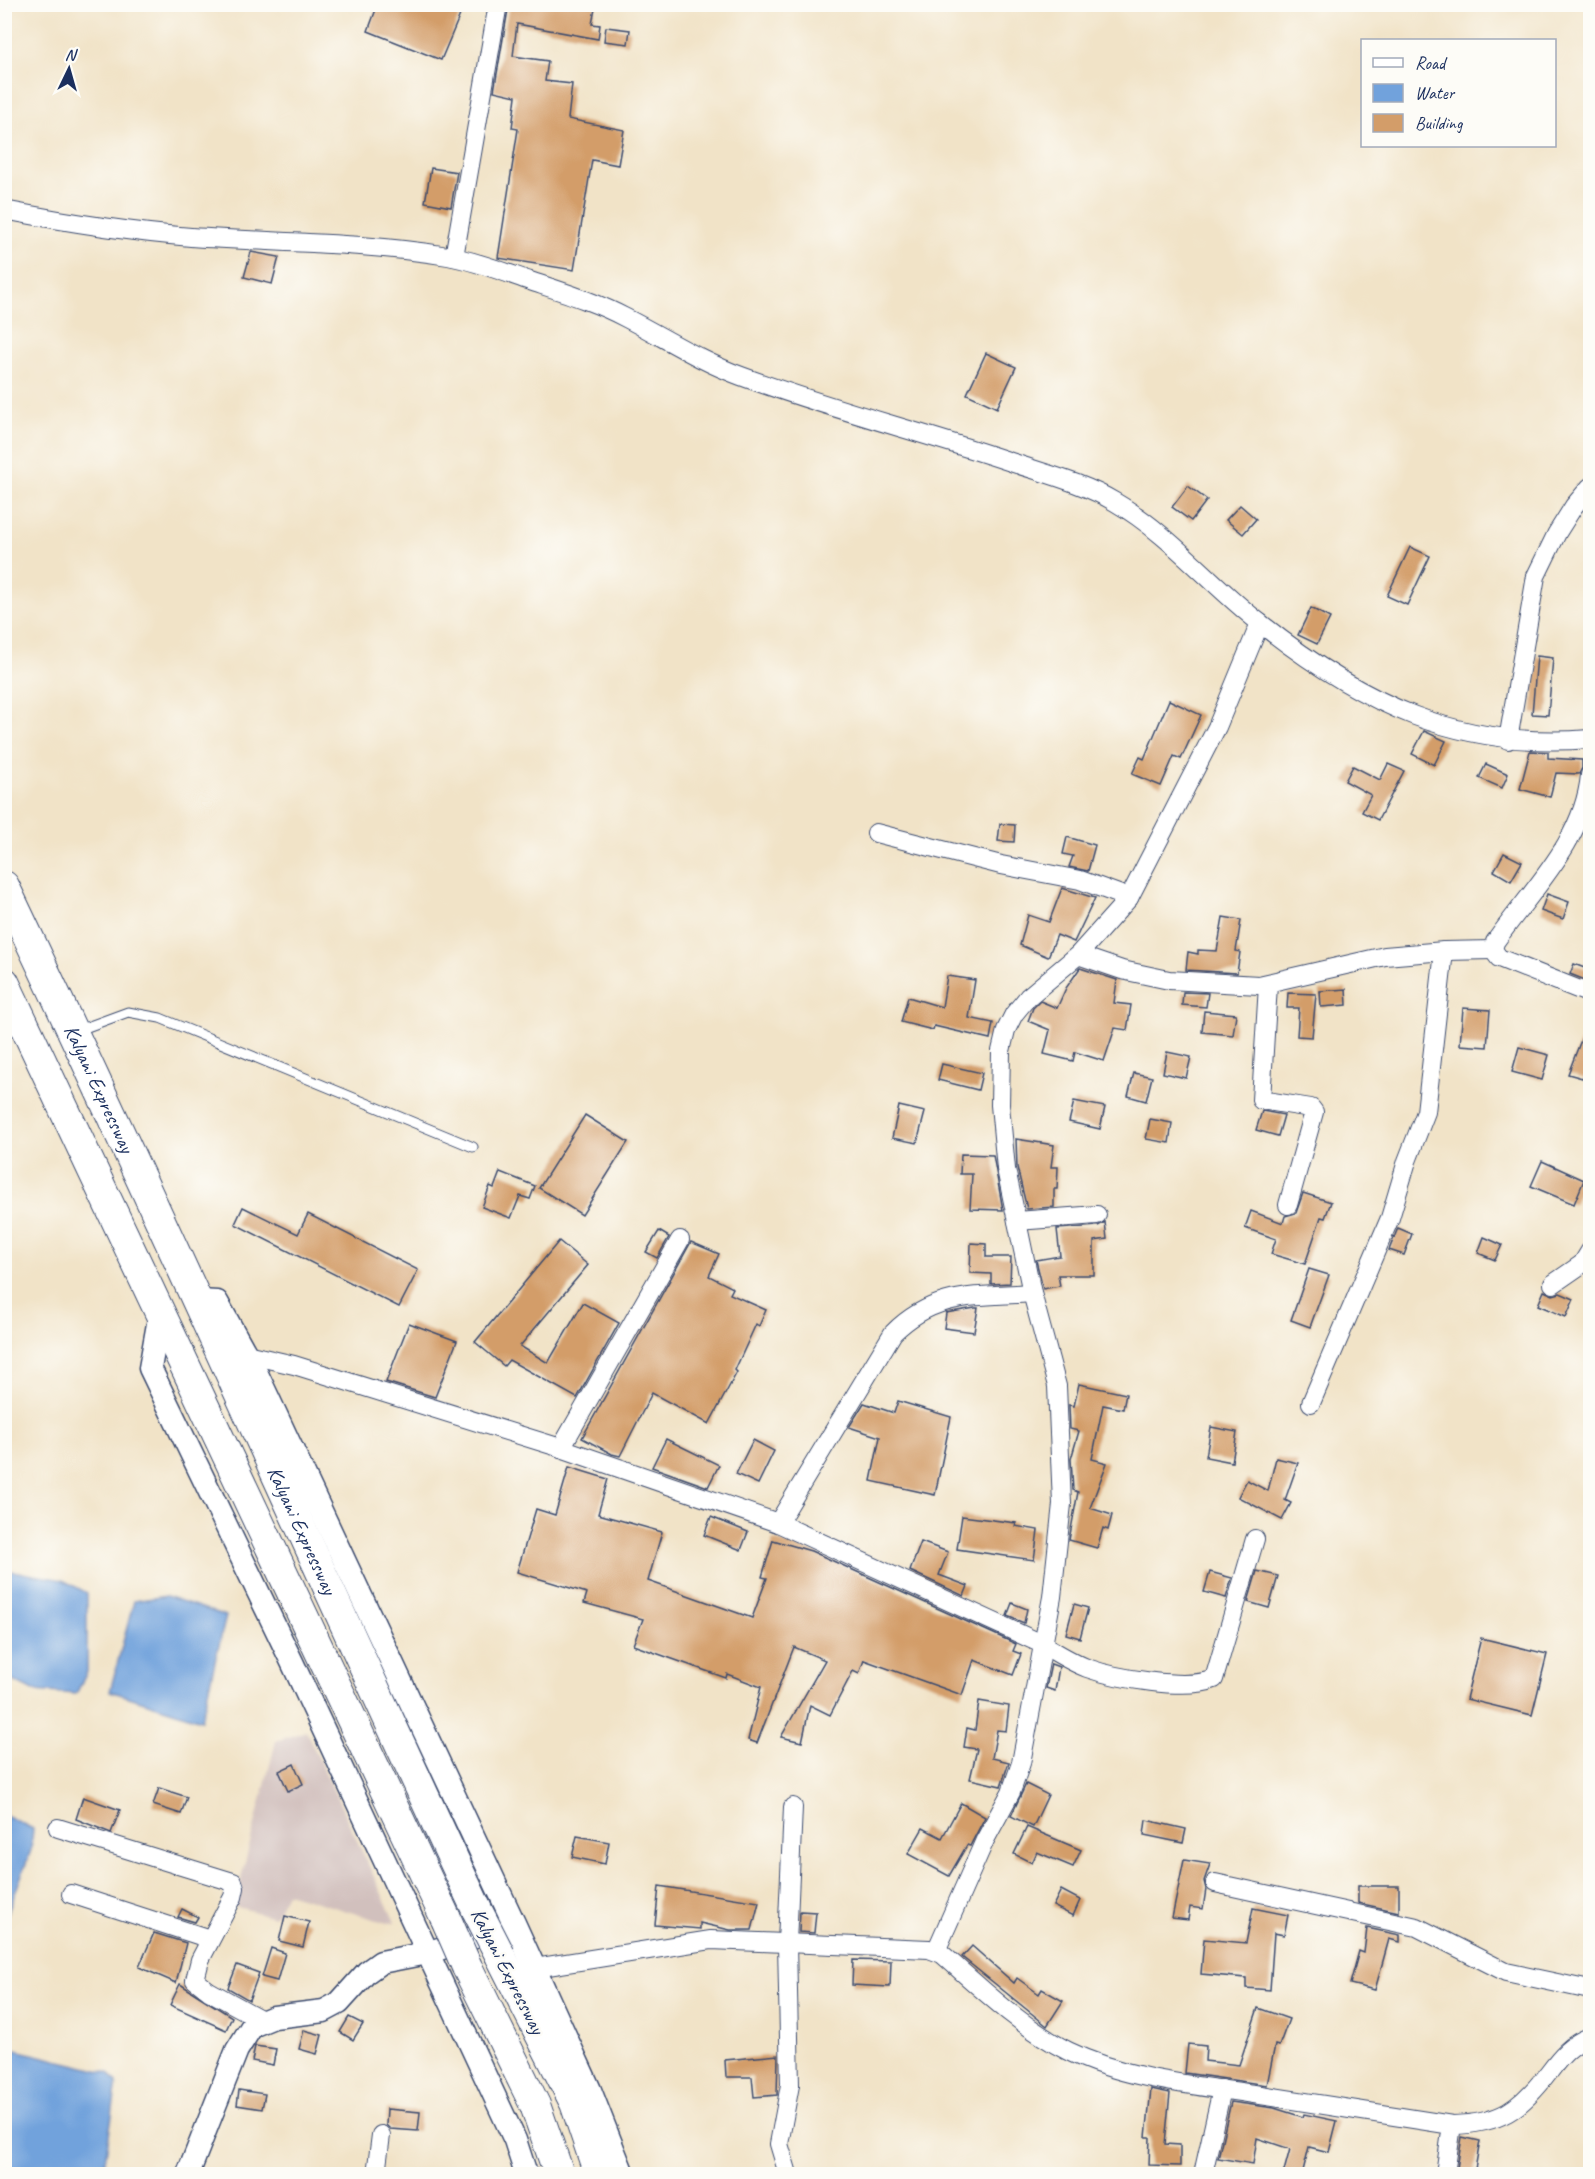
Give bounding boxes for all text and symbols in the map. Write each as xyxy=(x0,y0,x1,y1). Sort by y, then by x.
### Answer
north arrow xyxy=(39,39,99,99)
legend xyxy=(1361,39,1556,147)
text: N xyxy=(64,45,79,66)
text: Road xyxy=(1415,52,1448,74)
text: Water xyxy=(1415,82,1456,104)
text: Building xyxy=(1415,112,1464,134)
street label: Kalyani Expressway xyxy=(58,1021,141,1158)
street label: Kalyani Expressway xyxy=(262,1462,343,1600)
street label: Kalyani Expressway xyxy=(465,1904,552,2040)

